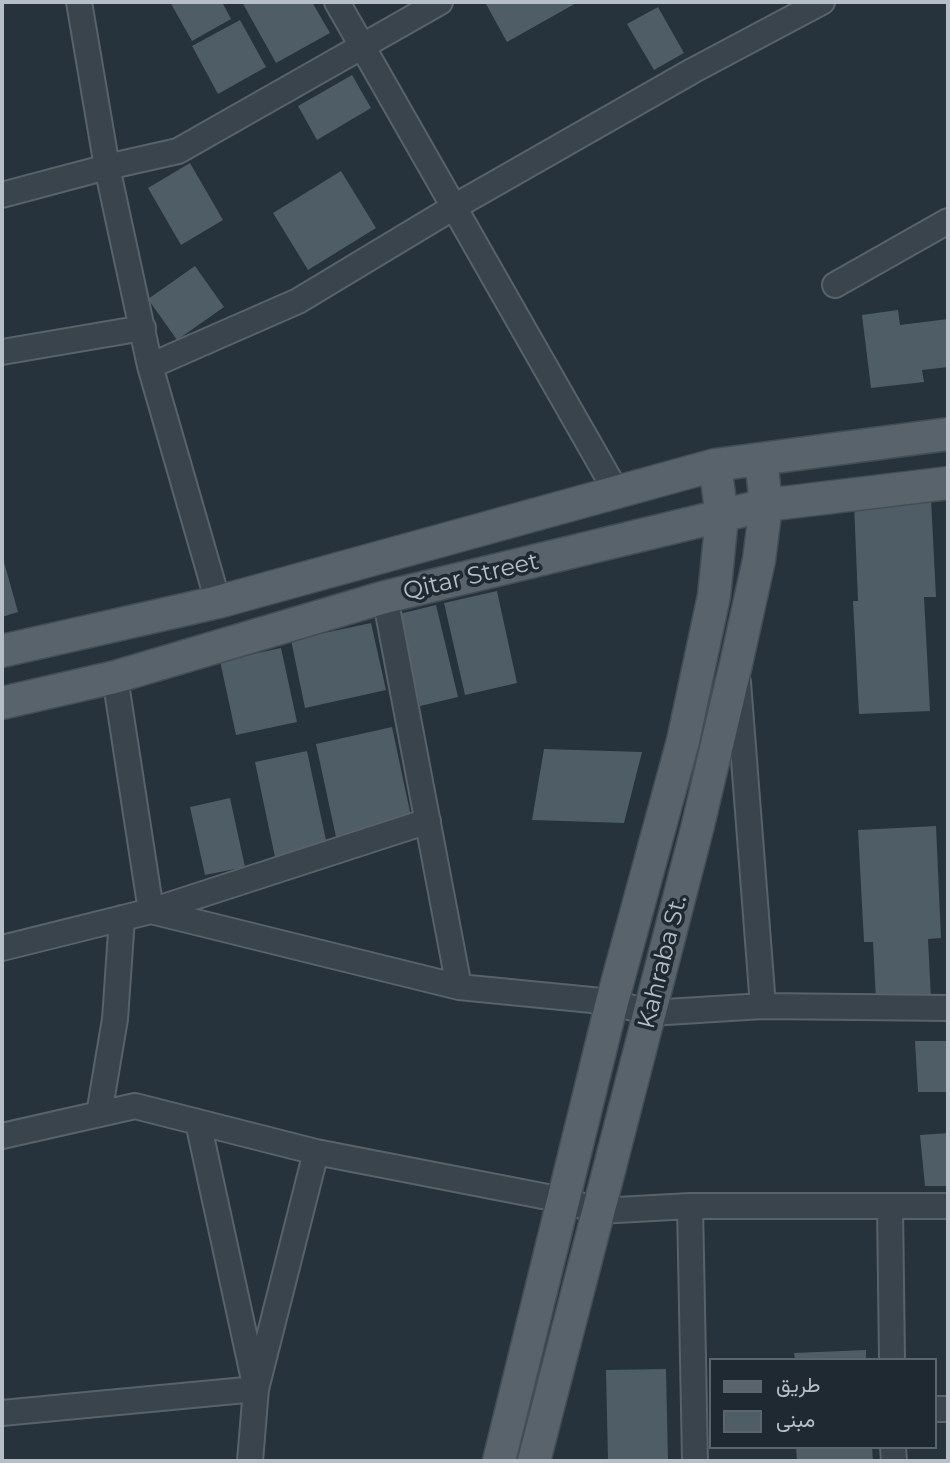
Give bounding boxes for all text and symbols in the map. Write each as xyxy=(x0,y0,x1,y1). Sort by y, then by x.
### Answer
street label: Qitar Street xyxy=(400,547,542,607)
street label: Kahraba St. xyxy=(633,892,693,1032)
legend xyxy=(708,1358,936,1449)
text: طريق xyxy=(776,1372,821,1397)
text: مبنى xyxy=(776,1407,815,1432)

